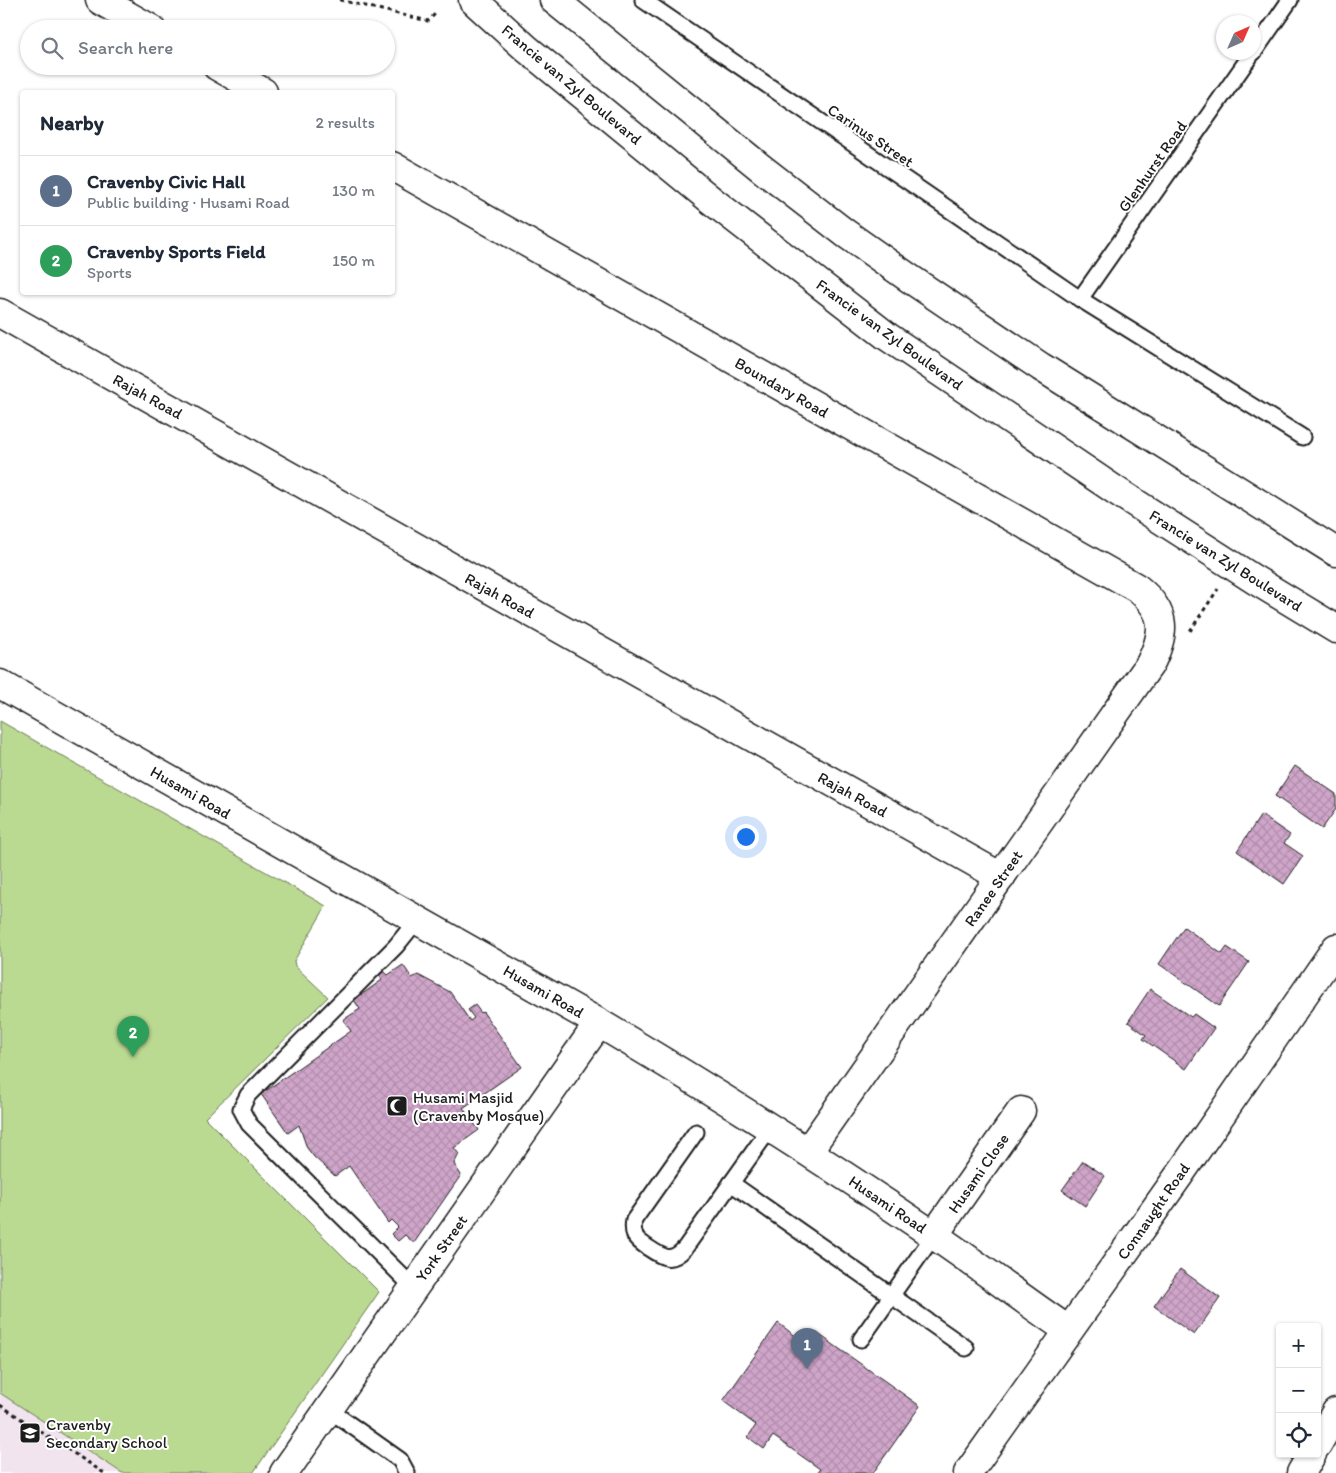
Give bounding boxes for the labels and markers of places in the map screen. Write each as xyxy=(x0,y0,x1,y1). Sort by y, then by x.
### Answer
pin: 2 xyxy=(117,1016,149,1057)
place label: Husami Masjid (Cravenby Mosque) xyxy=(413,1088,544,1125)
mosque icon: Husami Masjid (Cravenby Mosque) xyxy=(385,1094,409,1118)
pin: 1 xyxy=(791,1328,823,1369)
place label: Cravenby Secondary School xyxy=(46,1415,168,1452)
school or university icon: Cravenby Secondary School xyxy=(18,1421,42,1445)

